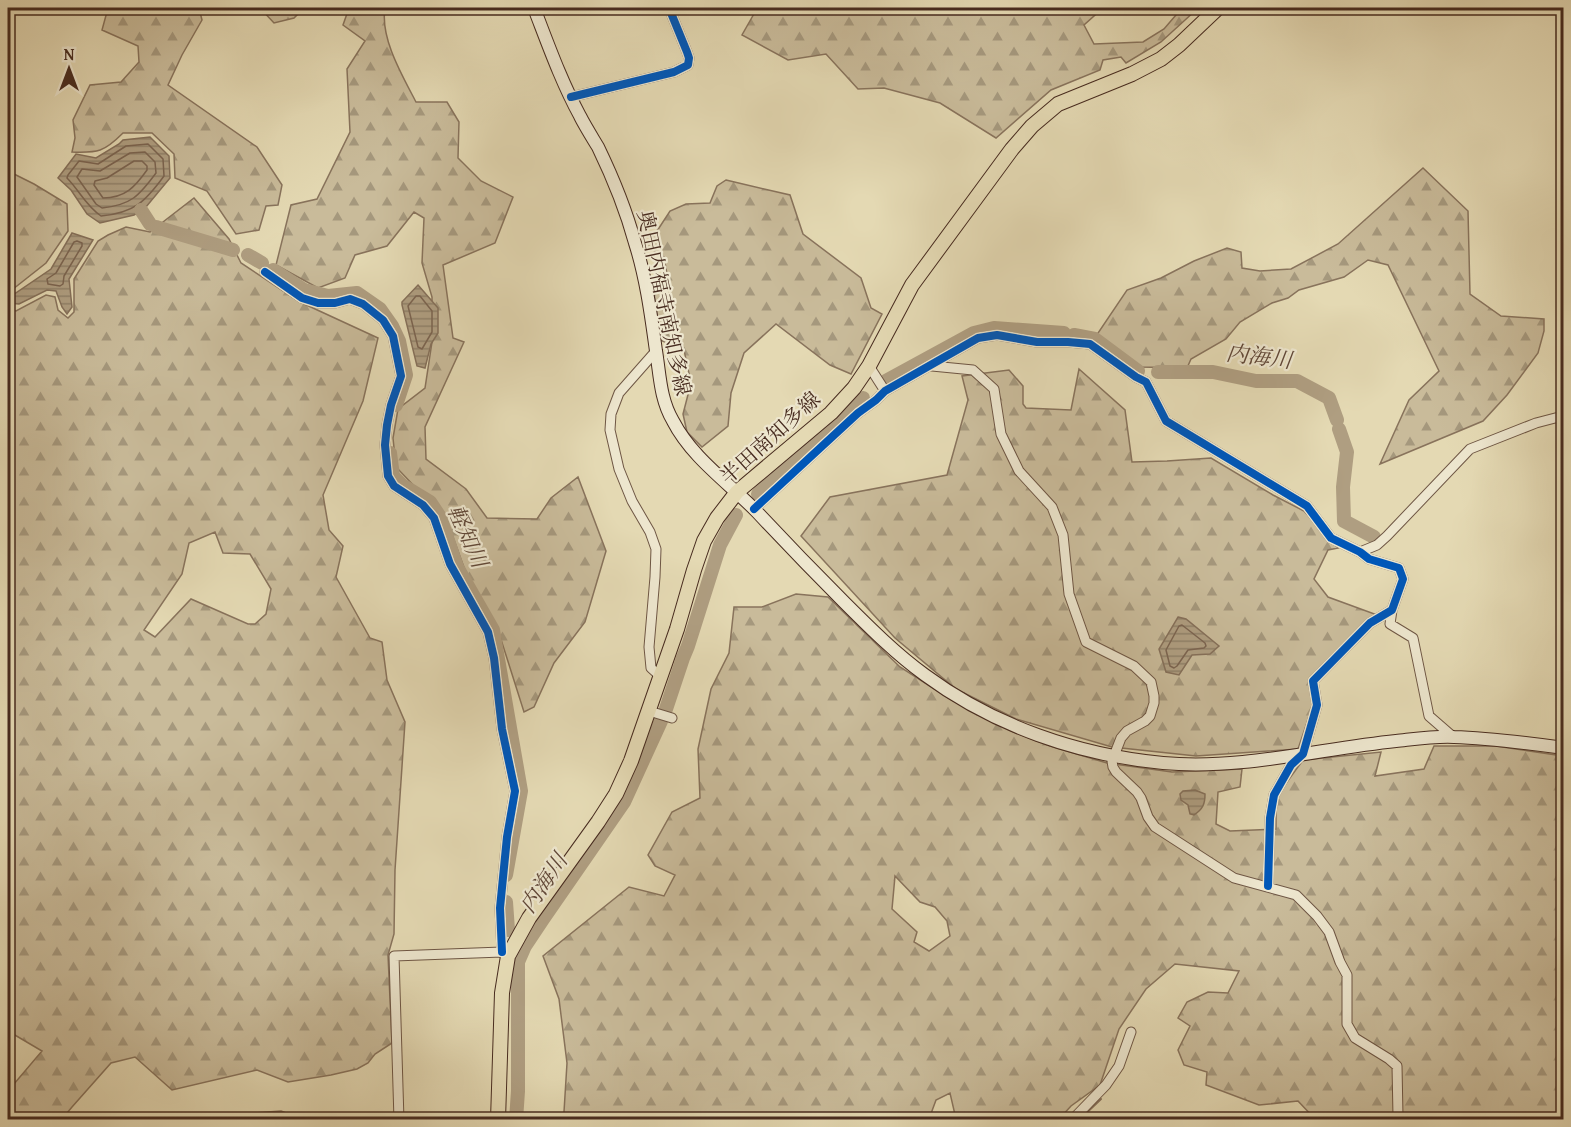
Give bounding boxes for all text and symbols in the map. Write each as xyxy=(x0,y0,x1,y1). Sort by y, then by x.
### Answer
north arrow xyxy=(39,39,99,99)
text: N xyxy=(64,42,75,66)
street label: 奥田内福寺南知多線 xyxy=(630,207,699,399)
water label: 内海川 xyxy=(1224,336,1296,376)
street label: 半田南知多線 xyxy=(712,384,827,491)
water label: 軽知川 xyxy=(440,499,497,574)
water label: 内海川 xyxy=(511,845,576,919)

